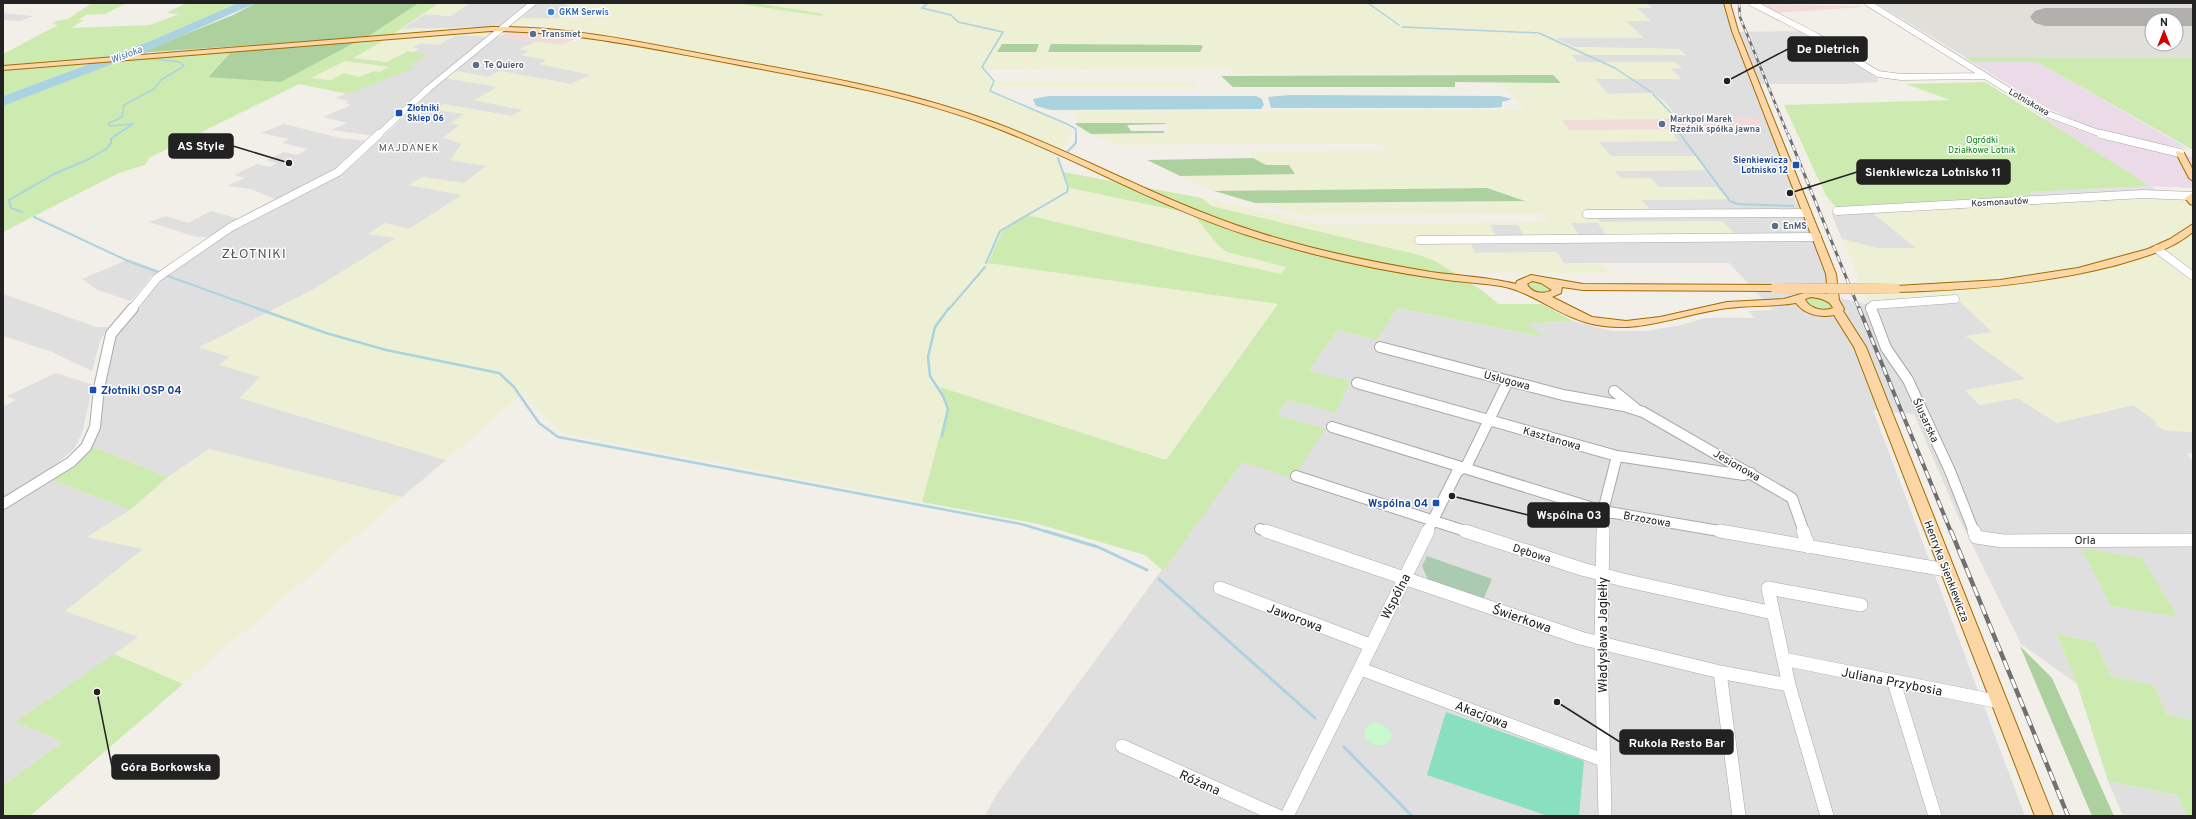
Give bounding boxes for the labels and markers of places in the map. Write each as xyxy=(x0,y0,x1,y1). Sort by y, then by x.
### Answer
marker: GKM Serwis xyxy=(546,7,556,17)
place label: GKM Serwis xyxy=(559,7,609,18)
marker: Transmet xyxy=(528,29,538,39)
place label: Transmet xyxy=(541,29,581,40)
callout: De Dietrich xyxy=(1788,37,1867,61)
marker: Te Quiero xyxy=(471,60,481,70)
place label: Te Quiero xyxy=(484,60,524,71)
place label: Złotniki Sklep 06 xyxy=(407,103,445,124)
marker: Złotniki Sklep 06 xyxy=(394,108,404,118)
place label: Markpol Marek Rzeźnik spółka jawna xyxy=(1670,114,1760,135)
marker: Markpol Marek Rzeźnik spółka jawna xyxy=(1657,119,1667,129)
callout: AS Style xyxy=(169,134,233,158)
place label: Sienkiewicza Lotnisko 12 xyxy=(1733,155,1788,176)
marker: Sienkiewicza Lotnisko 12 xyxy=(1791,160,1801,170)
callout: Sienkiewicza Lotnisko 11 xyxy=(1857,160,2010,184)
marker: EnMS xyxy=(1770,221,1780,231)
place label: EnMS xyxy=(1783,221,1807,232)
place label: Złotniki OSP 04 xyxy=(101,384,182,398)
marker: Złotniki OSP 04 xyxy=(88,385,98,395)
place label: Wspólna 04 xyxy=(1368,497,1428,511)
marker: Wspólna 04 xyxy=(1431,498,1441,508)
callout: Wspólna 03 xyxy=(1528,503,1609,527)
callout: Rukola Resto Bar xyxy=(1620,730,1733,754)
callout: Góra Borkowska xyxy=(112,755,219,779)

